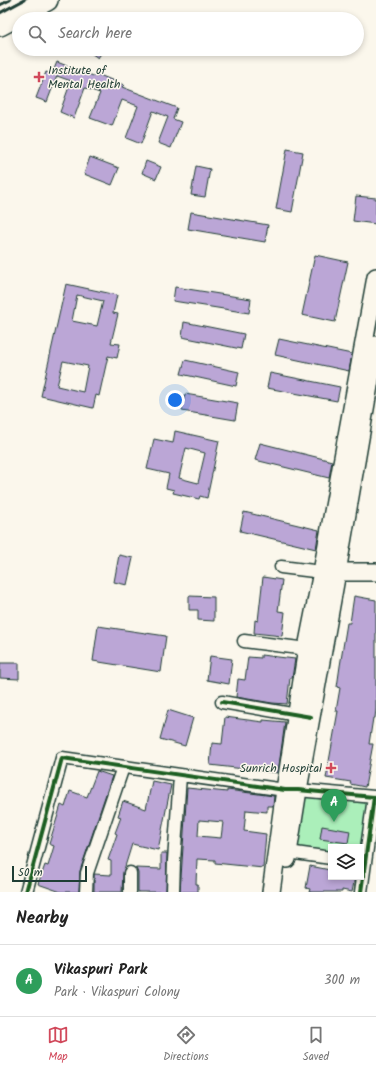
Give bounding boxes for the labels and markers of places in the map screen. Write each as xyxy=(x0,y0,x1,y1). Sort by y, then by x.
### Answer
place label: Institute of Mental Health xyxy=(48,61,120,94)
marker: Institute of Mental Health xyxy=(33,71,45,83)
place label: Sunrich Hospital xyxy=(240,759,322,778)
marker: Sunrich Hospital xyxy=(325,762,337,774)
pin: A xyxy=(321,789,347,822)

